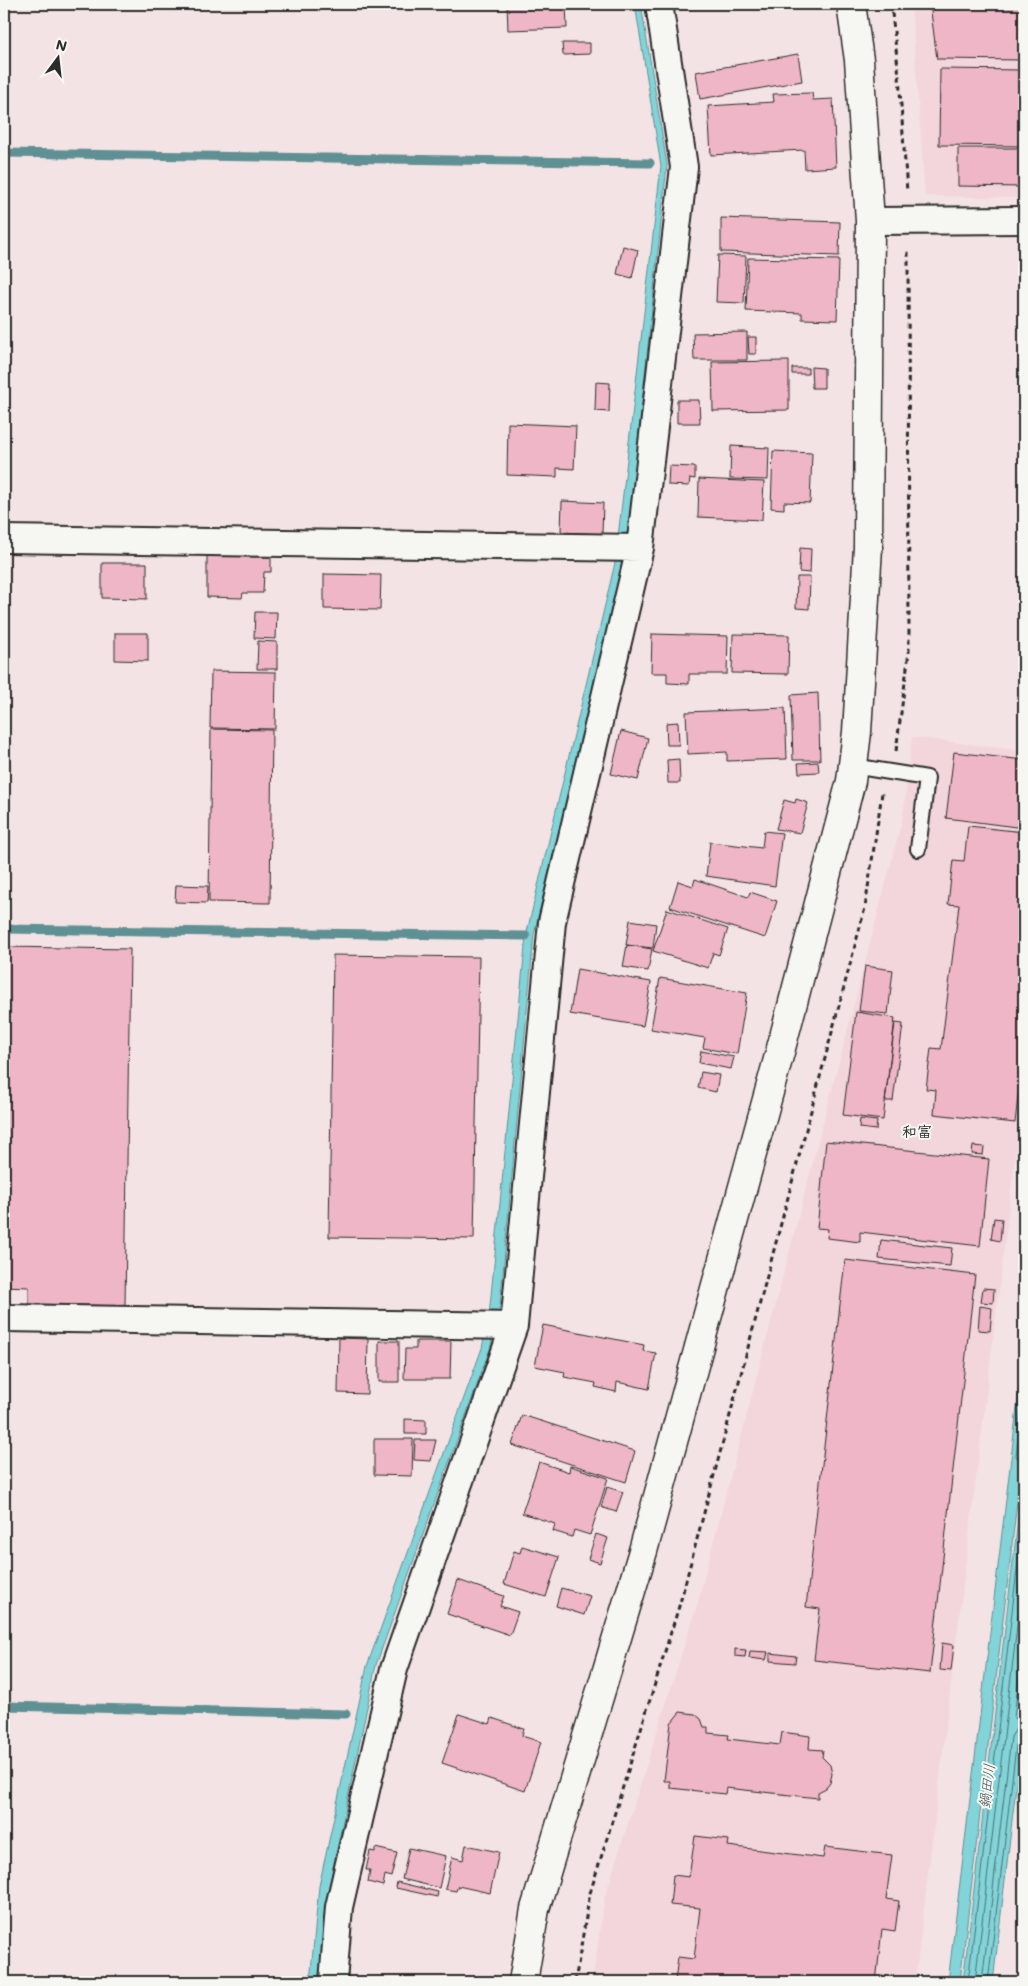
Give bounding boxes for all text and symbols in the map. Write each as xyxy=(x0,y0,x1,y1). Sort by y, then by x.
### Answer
north arrow xyxy=(32,32,82,82)
text: N xyxy=(54,34,69,56)
district label: 和富 xyxy=(902,1121,932,1141)
water label: 鍋田川 xyxy=(973,1762,999,1809)

